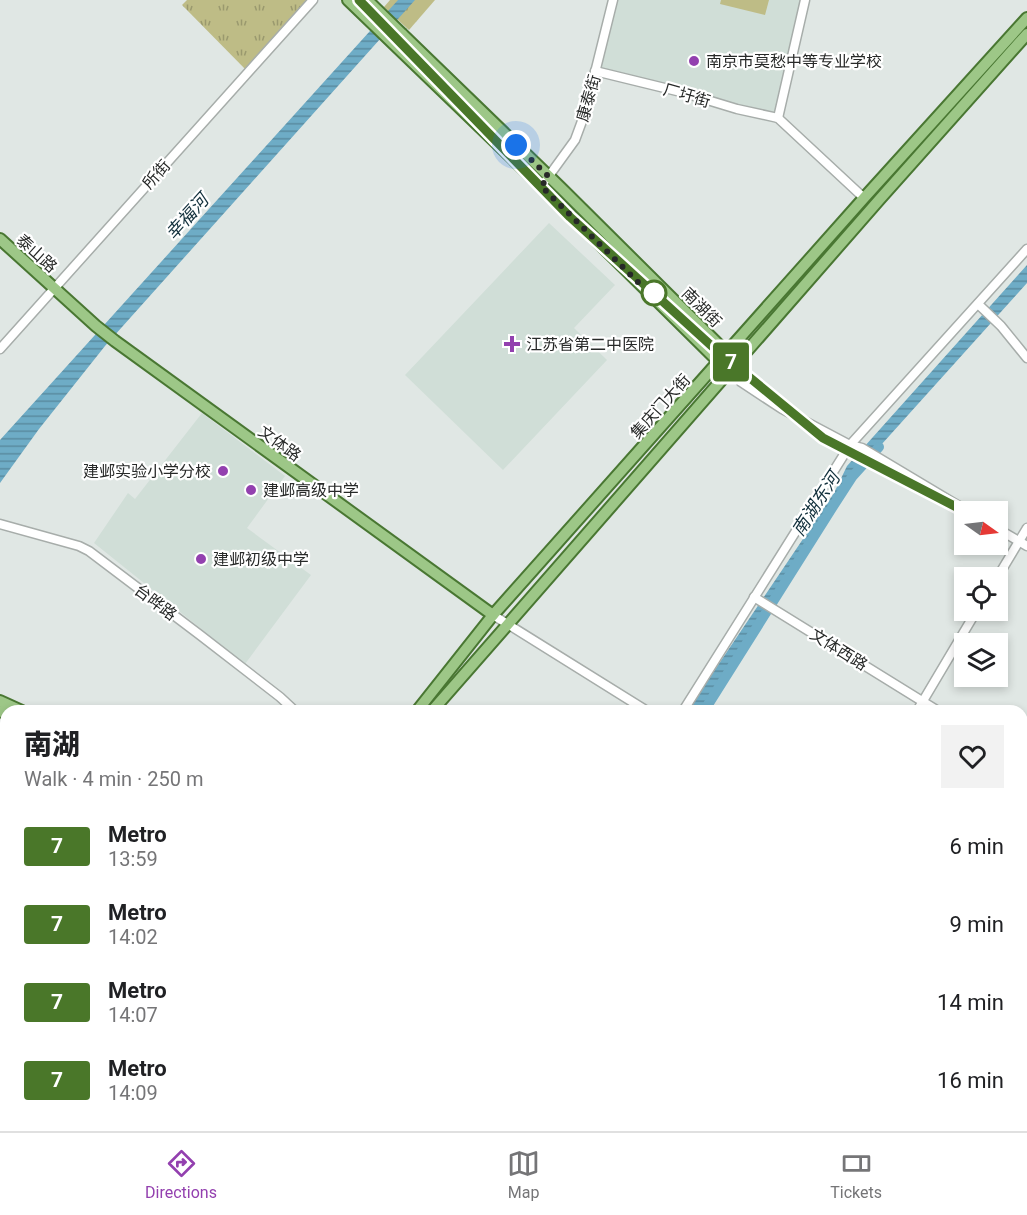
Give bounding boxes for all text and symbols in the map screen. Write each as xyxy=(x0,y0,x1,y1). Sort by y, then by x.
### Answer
place label: 南京市莫愁中等专业学校 xyxy=(706,52,882,71)
marker: 南京市莫愁中等专业学校 xyxy=(687,54,701,68)
street label: 康泰街 xyxy=(573,72,604,124)
street label: 厂圩街 xyxy=(661,80,713,111)
your location xyxy=(501,130,531,160)
street label: 所街 xyxy=(139,156,174,193)
water label: 幸福河 xyxy=(161,187,215,244)
street label: 泰山路 xyxy=(12,230,61,276)
unlabelled marker xyxy=(641,280,667,306)
street label: 南湖街 xyxy=(678,284,725,331)
marker: 江苏省第二中医院 xyxy=(503,335,521,353)
place label: 江苏省第二中医院 xyxy=(526,335,654,354)
line badge: 7 xyxy=(712,342,750,382)
text: 7 xyxy=(725,350,737,374)
street label: 集庆门大街 xyxy=(627,370,694,442)
street label: 文体路 xyxy=(255,422,305,465)
place label: 建邺实验小学分校 xyxy=(83,462,211,481)
marker: 建邺实验小学分校 xyxy=(216,464,230,478)
water label: 南湖东河 xyxy=(787,465,846,540)
place label: 建邺高级中学 xyxy=(263,481,359,500)
marker: 建邺高级中学 xyxy=(244,483,258,497)
north arrow xyxy=(954,501,1008,555)
map controls xyxy=(954,501,1008,687)
place label: 建邺初级中学 xyxy=(213,550,309,569)
marker: 建邺初级中学 xyxy=(194,552,208,566)
button: locate xyxy=(954,567,1008,621)
street label: 台晔路 xyxy=(131,580,181,624)
street label: 文体西路 xyxy=(807,624,871,674)
button: layers xyxy=(954,633,1008,687)
button: heart xyxy=(941,725,1004,788)
text: 南湖 xyxy=(24,728,80,761)
text: Walk · 4 min · 250 m xyxy=(24,767,203,791)
text: Metro xyxy=(108,822,167,847)
text: 7 xyxy=(51,834,63,858)
text: 6 min xyxy=(949,834,1004,859)
text: 13:59 xyxy=(108,847,158,871)
text: Metro xyxy=(108,900,167,925)
text: 7 xyxy=(51,912,63,936)
text: 9 min xyxy=(949,912,1004,937)
text: 14:02 xyxy=(108,925,158,949)
text: Metro xyxy=(108,978,167,1003)
text: 7 xyxy=(51,990,63,1014)
text: 14 min xyxy=(937,990,1004,1015)
text: 14:07 xyxy=(108,1003,158,1027)
text: Metro xyxy=(108,1056,167,1081)
text: 7 xyxy=(51,1068,63,1092)
text: 16 min xyxy=(937,1068,1004,1093)
text: 14:09 xyxy=(108,1081,158,1105)
tab: Directions xyxy=(145,1147,217,1202)
tab: Map xyxy=(507,1147,540,1202)
tab: Tickets xyxy=(830,1147,882,1202)

